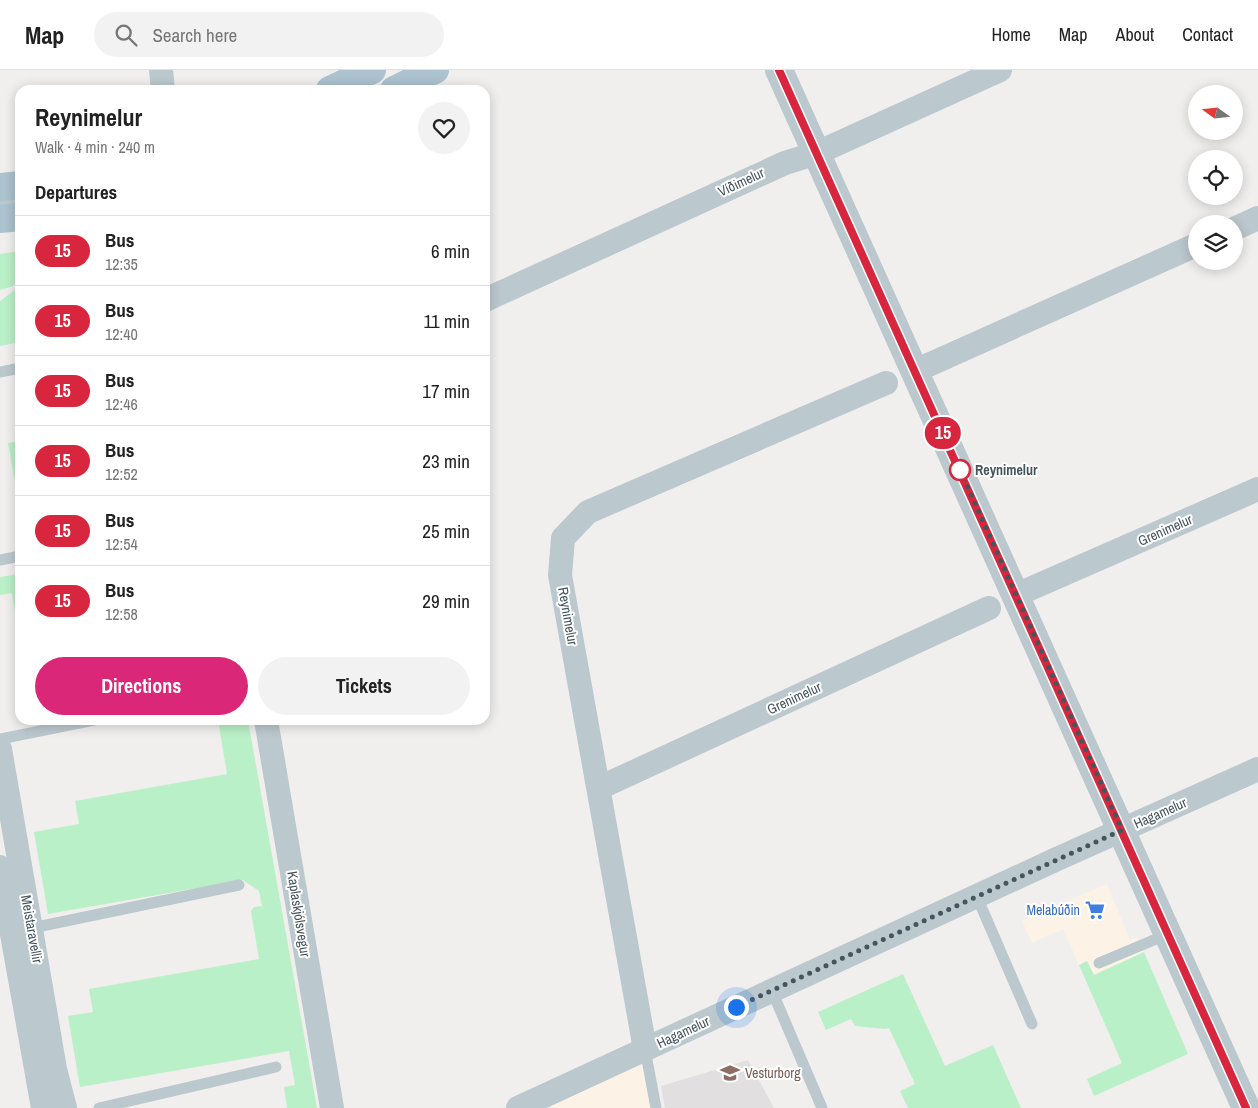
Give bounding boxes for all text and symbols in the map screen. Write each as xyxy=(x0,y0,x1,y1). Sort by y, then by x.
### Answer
search box xyxy=(94,12,444,57)
text: Map xyxy=(25,19,64,51)
icon: search xyxy=(112,21,140,49)
text: Search here xyxy=(152,22,237,48)
text: Home xyxy=(991,22,1031,47)
text: Map xyxy=(1059,22,1088,47)
text: About xyxy=(1116,22,1154,47)
text: Contact xyxy=(1182,22,1233,47)
north arrow xyxy=(1188,85,1242,140)
map controls xyxy=(1188,85,1243,270)
text: Reynimelur xyxy=(35,101,142,133)
button: heart xyxy=(418,102,470,154)
text: Walk · 4 min · 240 m xyxy=(35,136,155,158)
button: locate xyxy=(1188,150,1243,205)
street label: Víðimelur xyxy=(715,163,767,200)
text: Departures xyxy=(35,179,117,205)
button: layers xyxy=(1188,215,1243,270)
text: Bus xyxy=(105,227,134,253)
text: 15 xyxy=(54,238,71,263)
text: 6 min xyxy=(431,238,470,264)
text: 12:35 xyxy=(105,253,138,275)
text: Bus xyxy=(105,297,134,323)
text: 15 xyxy=(54,308,71,333)
text: 11 min xyxy=(424,308,470,334)
text: 12:40 xyxy=(105,323,138,345)
text: Bus xyxy=(105,367,134,393)
text: 15 xyxy=(54,378,71,403)
text: 17 min xyxy=(422,378,470,404)
text: 12:46 xyxy=(105,393,138,415)
line badge: 15 xyxy=(920,417,966,449)
text: 15 xyxy=(935,420,951,445)
text: Bus xyxy=(105,437,134,463)
text: 15 xyxy=(54,448,71,473)
text: 23 min xyxy=(422,448,470,474)
marker: Reynimelur xyxy=(949,459,971,481)
place label: Reynimelur xyxy=(975,461,1038,479)
text: 12:52 xyxy=(105,463,138,485)
text: Bus xyxy=(105,507,134,533)
street label: Grenimelur xyxy=(1135,510,1195,550)
text: 15 xyxy=(54,518,71,543)
text: 25 min xyxy=(422,518,470,544)
text: 12:54 xyxy=(105,533,138,555)
text: Bus xyxy=(105,577,134,603)
street label: Reynimelur xyxy=(554,586,582,647)
text: 15 xyxy=(54,588,71,613)
text: 29 min xyxy=(422,588,470,614)
text: 12:58 xyxy=(105,603,138,625)
button: Directions xyxy=(35,657,248,715)
button: Tickets xyxy=(258,657,470,715)
street label: Grenimelur xyxy=(764,678,824,718)
street label: Hagamelur xyxy=(1131,793,1189,833)
street label: Kaplaskjólsvegur xyxy=(283,870,315,958)
street label: Meistaravellir xyxy=(17,894,47,965)
supermarket icon: Melabúðin xyxy=(1084,899,1106,921)
place label: Melabúðin xyxy=(1026,901,1080,919)
your location xyxy=(724,995,749,1020)
street label: Hagamelur xyxy=(654,1012,712,1052)
school or university icon: Vesturborg xyxy=(719,1062,741,1084)
place label: Vesturborg xyxy=(745,1064,801,1082)

